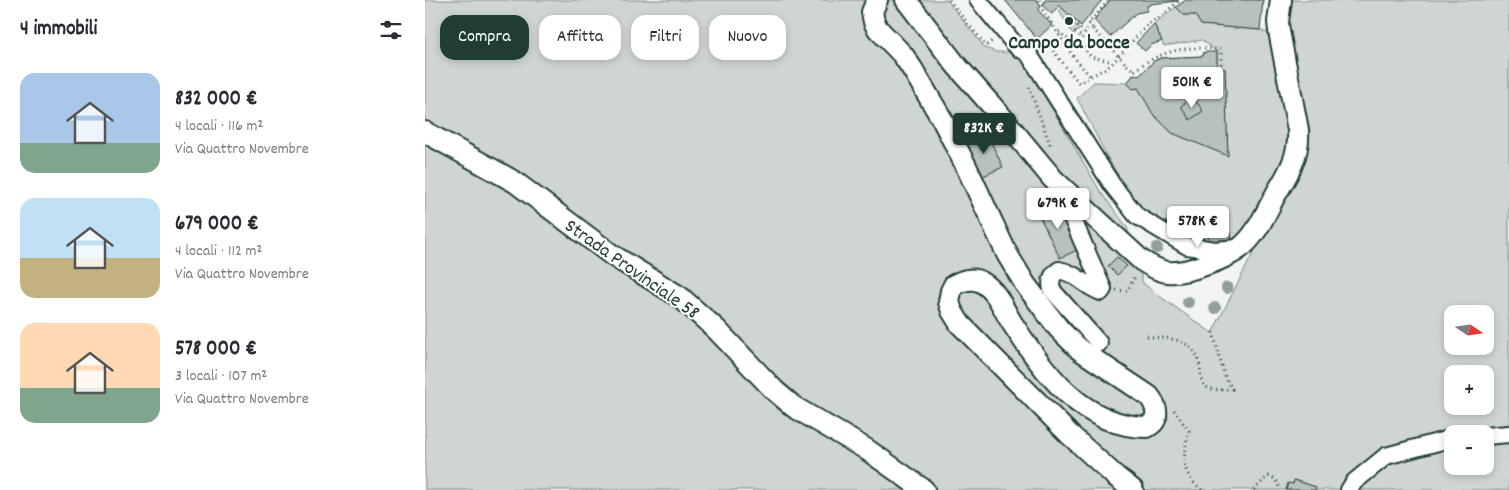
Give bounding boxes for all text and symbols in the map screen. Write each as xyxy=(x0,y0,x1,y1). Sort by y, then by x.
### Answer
text: 4 immobili xyxy=(20,15,97,45)
chip: Compra xyxy=(440,15,529,60)
chip: Affitta xyxy=(539,15,621,60)
chip: Filtri xyxy=(631,15,699,60)
chip: Nuovo xyxy=(709,15,786,60)
marker: Campo da bocce xyxy=(1063,15,1075,27)
icon: filters xyxy=(377,16,405,44)
place label: Campo da bocce xyxy=(1008,30,1130,58)
pin: 501K € xyxy=(1151,66,1233,109)
text: 501K € xyxy=(1172,71,1212,94)
text: 832 000 € xyxy=(175,85,258,115)
icon: home xyxy=(60,93,120,153)
pin: 832K € xyxy=(943,112,1025,155)
text: 4 locali · 116 m² xyxy=(175,115,263,138)
text: 832K € xyxy=(964,117,1004,140)
text: Via Quattro Novembre xyxy=(175,138,309,161)
pin: 679K € xyxy=(1017,188,1099,230)
text: 679K € xyxy=(1037,192,1079,215)
pin: 578K € xyxy=(1157,206,1239,248)
text: 679 000 € xyxy=(175,210,259,240)
text: 578K € xyxy=(1178,210,1218,233)
street label: Strada Provinciale 58 xyxy=(558,213,705,328)
icon: home xyxy=(60,218,120,278)
text: 4 locali · 112 m² xyxy=(175,240,262,263)
text: Via Quattro Novembre xyxy=(175,263,309,286)
north arrow xyxy=(1444,305,1494,355)
map controls xyxy=(1444,305,1494,475)
text: 578 000 € xyxy=(175,335,257,365)
icon: home xyxy=(60,343,120,403)
text: 3 locali · 107 m² xyxy=(175,365,267,388)
button: + xyxy=(1444,365,1494,415)
text: Via Quattro Novembre xyxy=(175,388,309,411)
button: − xyxy=(1444,425,1494,475)

